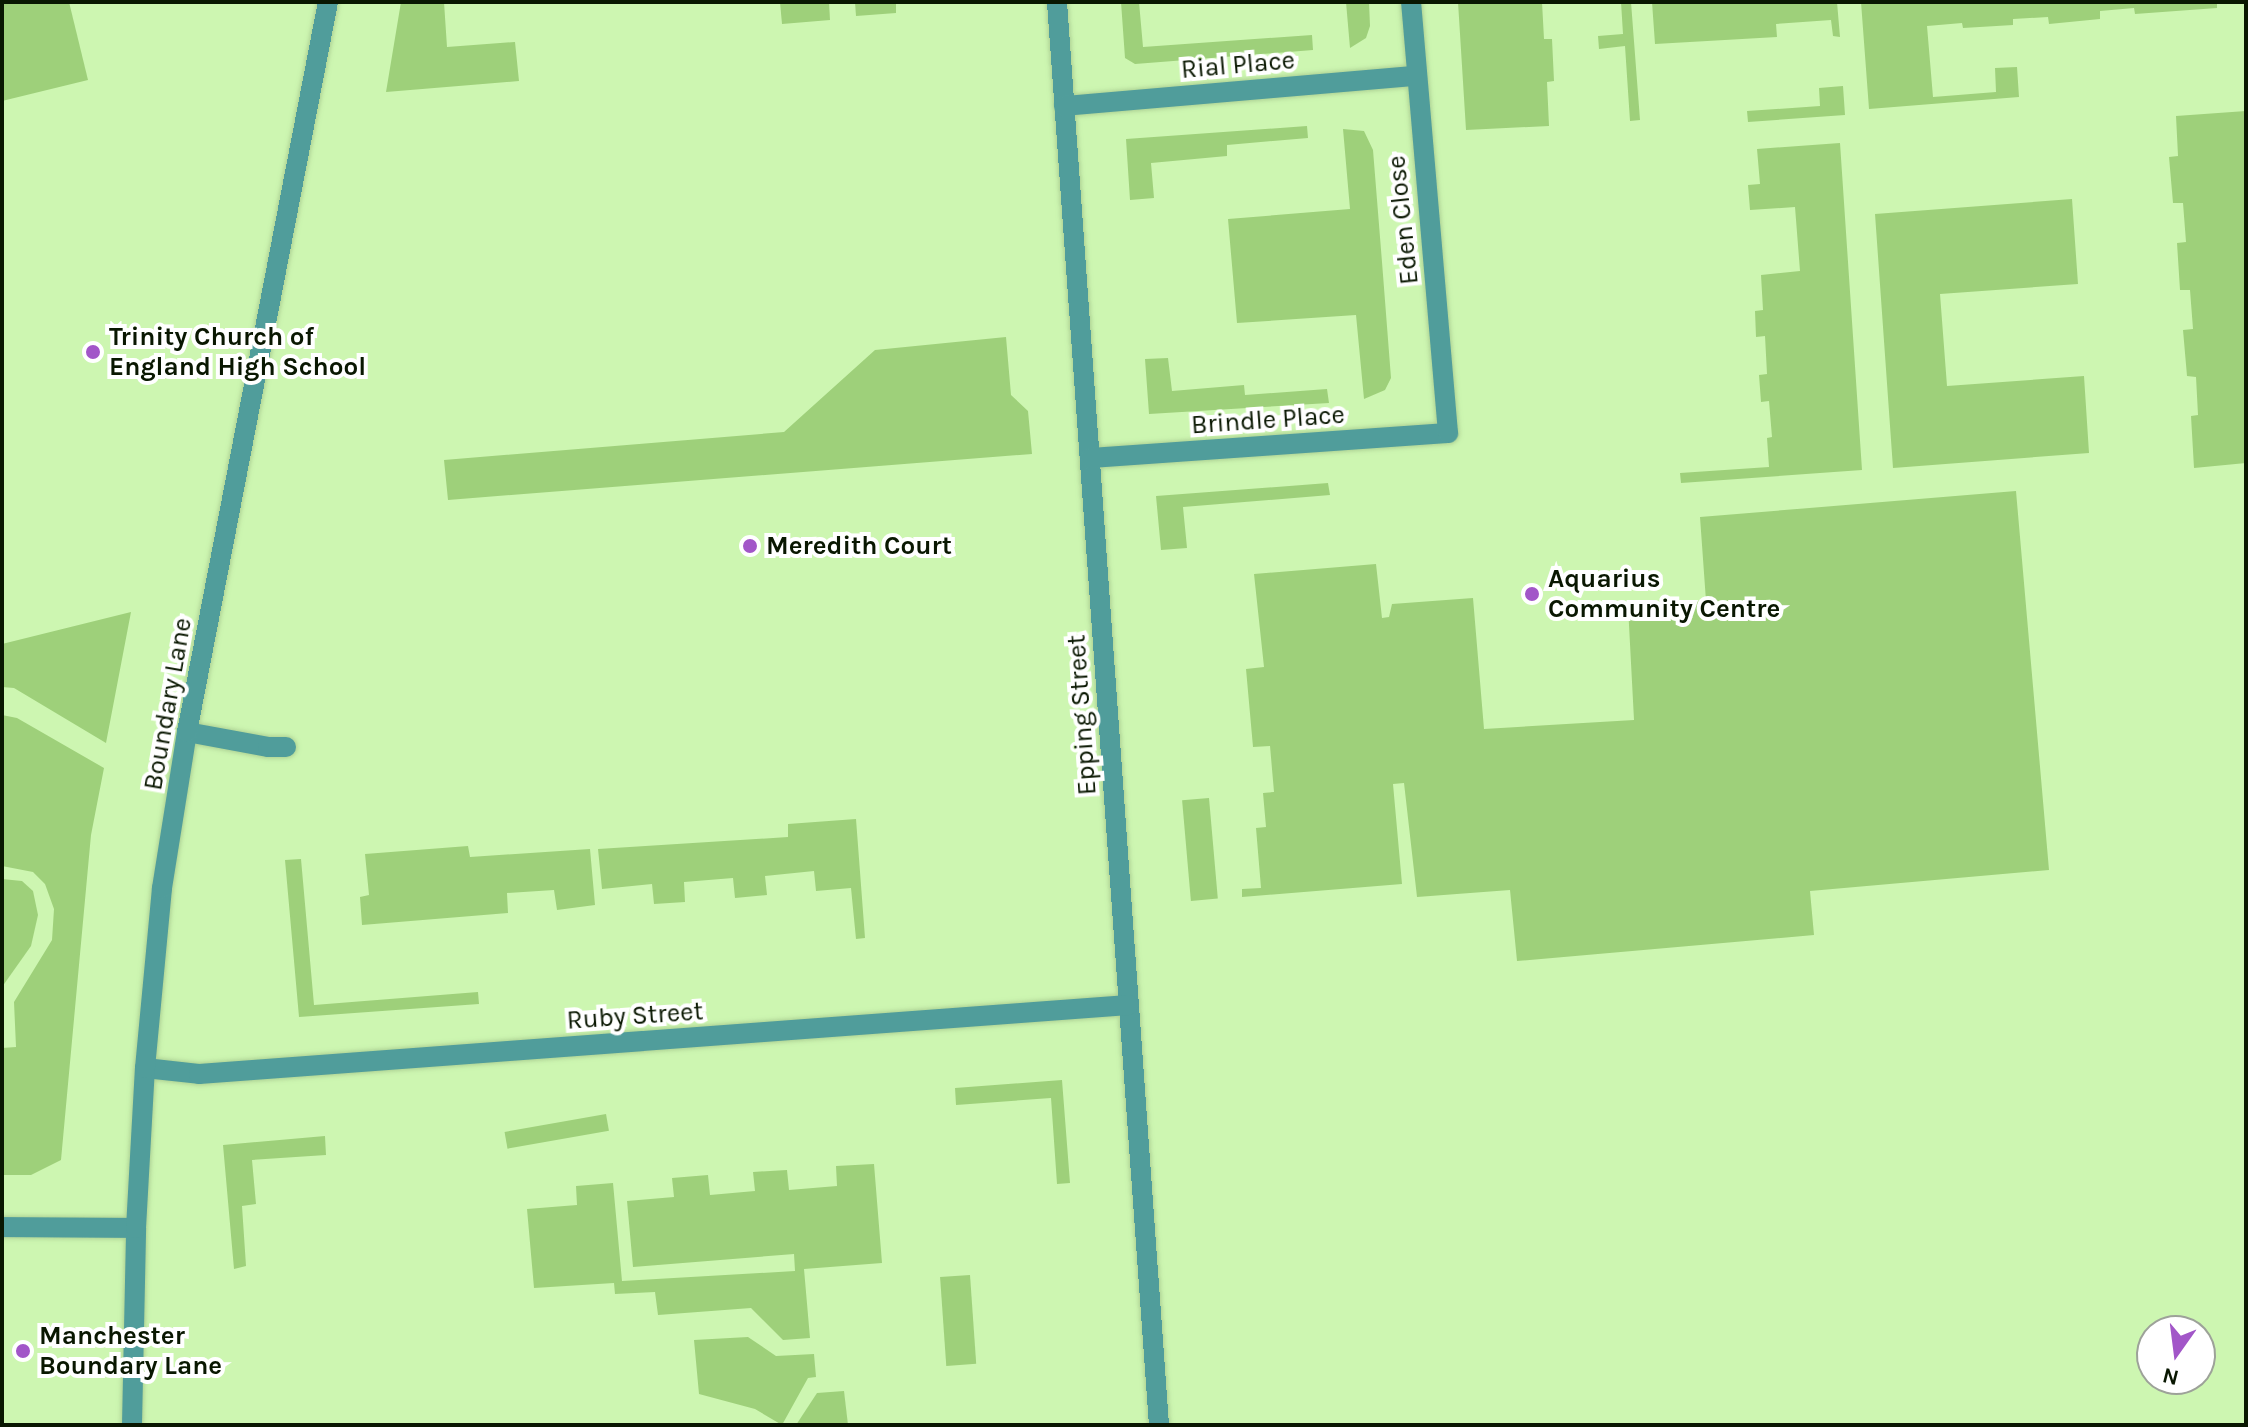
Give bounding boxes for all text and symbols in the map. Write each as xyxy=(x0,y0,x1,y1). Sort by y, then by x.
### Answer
street label: Rial Place xyxy=(1180,44,1296,86)
street label: Eden Close xyxy=(1381,154,1425,286)
place label: Trinity Church of England High School xyxy=(109,321,366,382)
marker: Trinity Church of England High School xyxy=(84,343,102,361)
street label: Brindle Place xyxy=(1190,399,1346,441)
place label: Meredith Court xyxy=(766,530,952,562)
marker: Meredith Court xyxy=(741,537,759,555)
place label: Aquarius Community Centre xyxy=(1548,563,1780,624)
marker: Aquarius Community Centre xyxy=(1523,585,1541,603)
street label: Boundary Lane xyxy=(137,615,199,793)
street label: Epping Street xyxy=(1061,634,1103,796)
street label: Ruby Street xyxy=(566,996,704,1036)
north arrow xyxy=(2136,1315,2216,1395)
place label: Manchester Boundary Lane xyxy=(39,1320,222,1382)
marker: Manchester Boundary Lane xyxy=(14,1342,32,1360)
text: N xyxy=(2160,1362,2181,1391)

